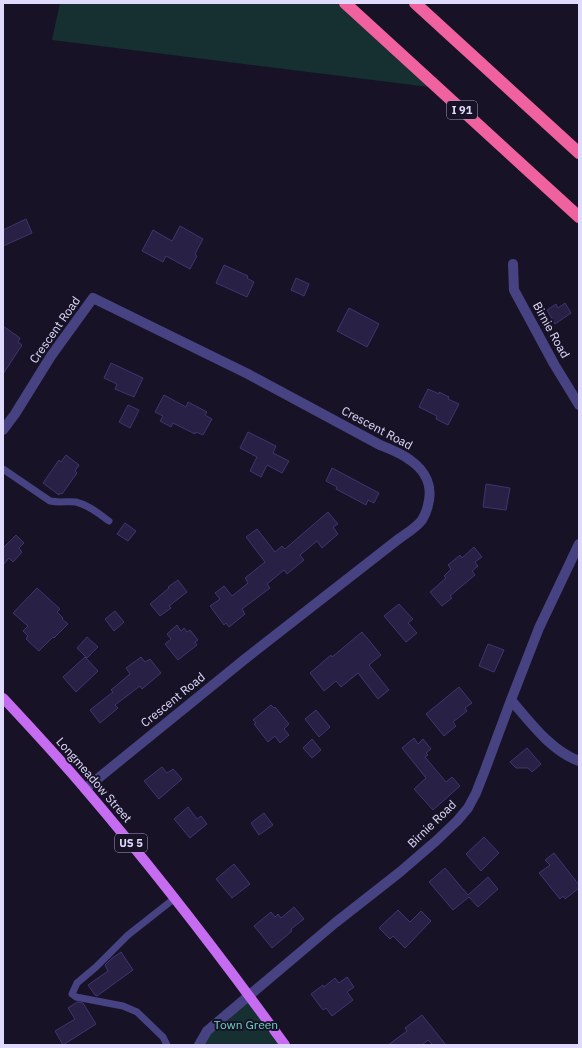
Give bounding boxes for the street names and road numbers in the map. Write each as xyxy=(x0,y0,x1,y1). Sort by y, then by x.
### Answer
road number: I 91 xyxy=(447,101,477,119)
street label: Crescent Road xyxy=(26,293,83,366)
street label: Birnie Road xyxy=(530,299,573,361)
street label: Crescent Road xyxy=(339,403,415,453)
street label: Crescent Road xyxy=(138,669,208,730)
street label: Longmeadow Street xyxy=(53,734,135,825)
street label: Birnie Road xyxy=(404,797,459,851)
road number: US 5 xyxy=(115,834,147,852)

